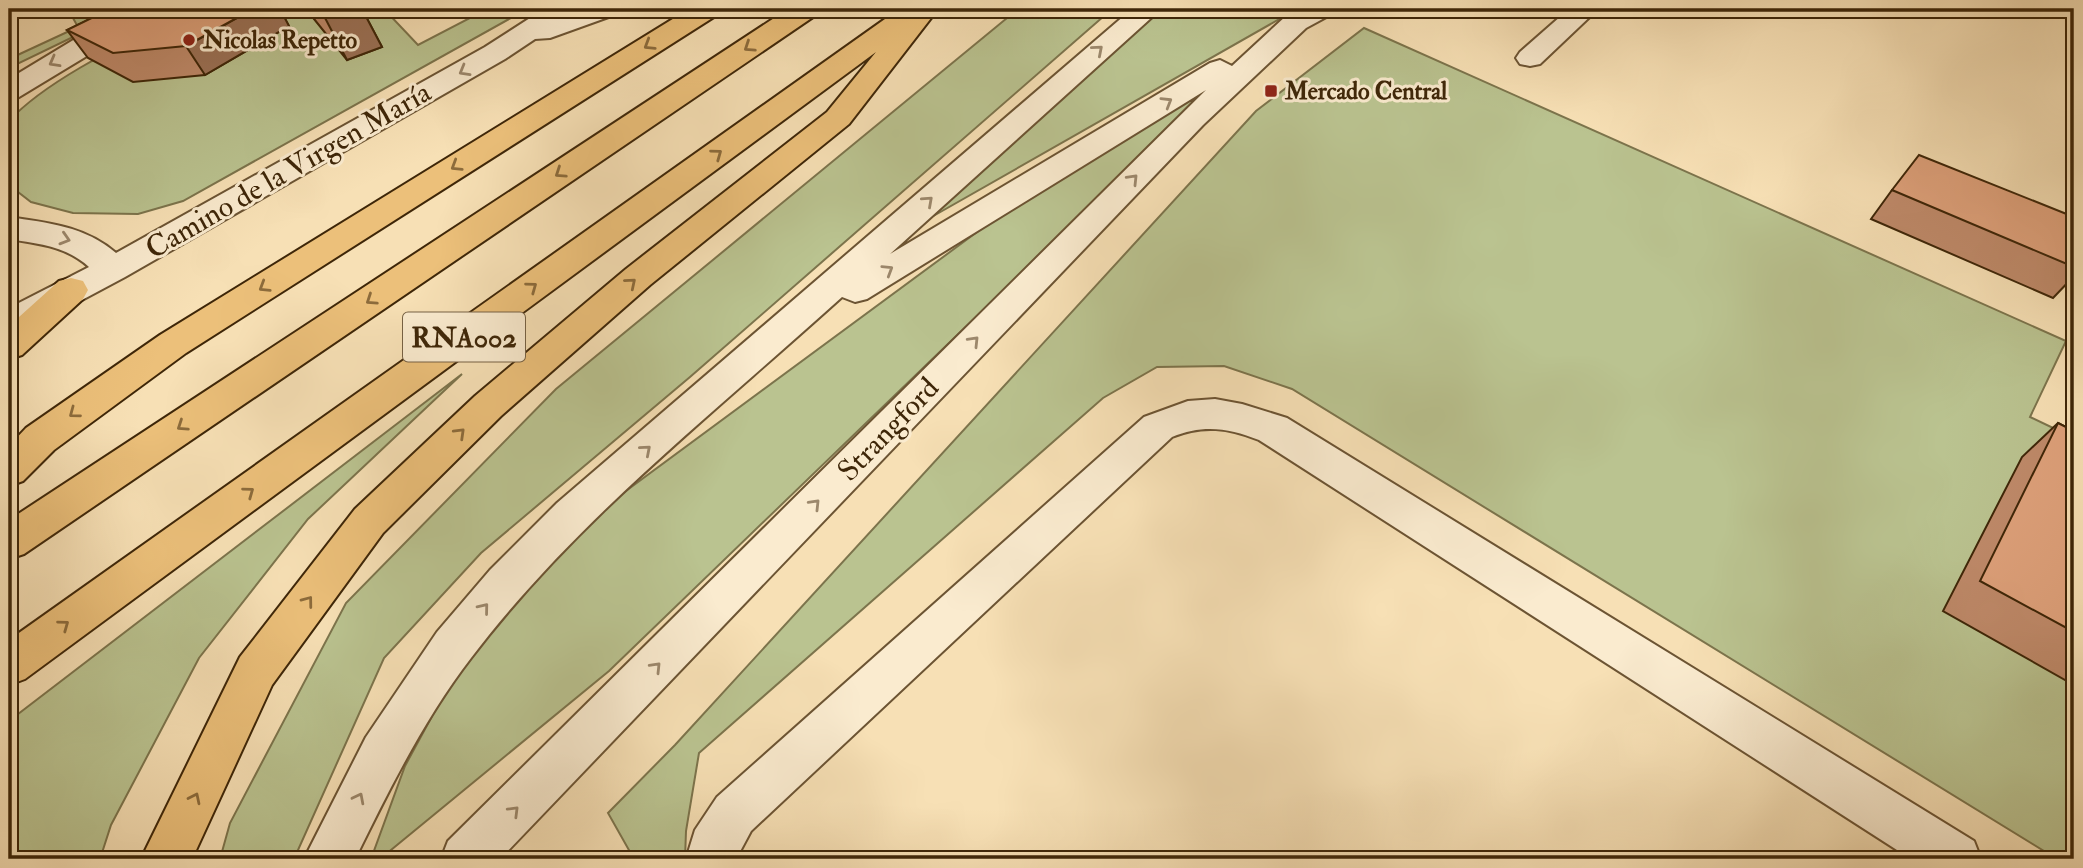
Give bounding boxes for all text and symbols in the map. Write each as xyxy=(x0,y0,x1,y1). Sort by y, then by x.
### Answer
place label: Nicolas Repetto xyxy=(202,25,358,56)
marker: Nicolas Repetto xyxy=(181,32,197,48)
one-way arrow xyxy=(644,37,657,50)
one-way arrow xyxy=(744,39,757,52)
one-way arrow xyxy=(1089,46,1102,58)
one-way arrow xyxy=(48,54,61,67)
one-way arrow xyxy=(458,63,471,76)
street label: Camino de la Virgen María xyxy=(139,73,438,267)
place label: Mercado Central xyxy=(1284,76,1448,107)
marker: Mercado Central xyxy=(1263,83,1279,99)
one-way arrow xyxy=(1159,97,1172,110)
one-way arrow xyxy=(709,150,722,162)
one-way arrow xyxy=(451,158,464,171)
one-way arrow xyxy=(555,165,568,177)
one-way arrow xyxy=(1125,174,1138,187)
one-way arrow xyxy=(920,197,933,209)
one-way arrow xyxy=(59,231,71,246)
one-way arrow xyxy=(880,265,893,278)
one-way arrow xyxy=(258,279,271,292)
one-way arrow xyxy=(623,279,636,291)
one-way arrow xyxy=(524,283,537,296)
one-way arrow xyxy=(366,291,379,304)
road number: RNA002 xyxy=(403,312,525,362)
one-way arrow xyxy=(965,337,978,350)
street label: Strangford xyxy=(830,370,947,489)
one-way arrow xyxy=(70,405,82,418)
one-way arrow xyxy=(177,418,190,430)
one-way arrow xyxy=(452,428,465,441)
one-way arrow xyxy=(638,446,651,458)
one-way arrow xyxy=(241,488,254,500)
one-way arrow xyxy=(806,499,819,512)
one-way arrow xyxy=(300,597,312,609)
one-way arrow xyxy=(476,604,488,617)
one-way arrow xyxy=(56,621,69,633)
one-way arrow xyxy=(647,662,660,675)
one-way arrow xyxy=(187,792,201,805)
one-way arrow xyxy=(351,793,365,805)
one-way arrow xyxy=(505,806,518,819)

